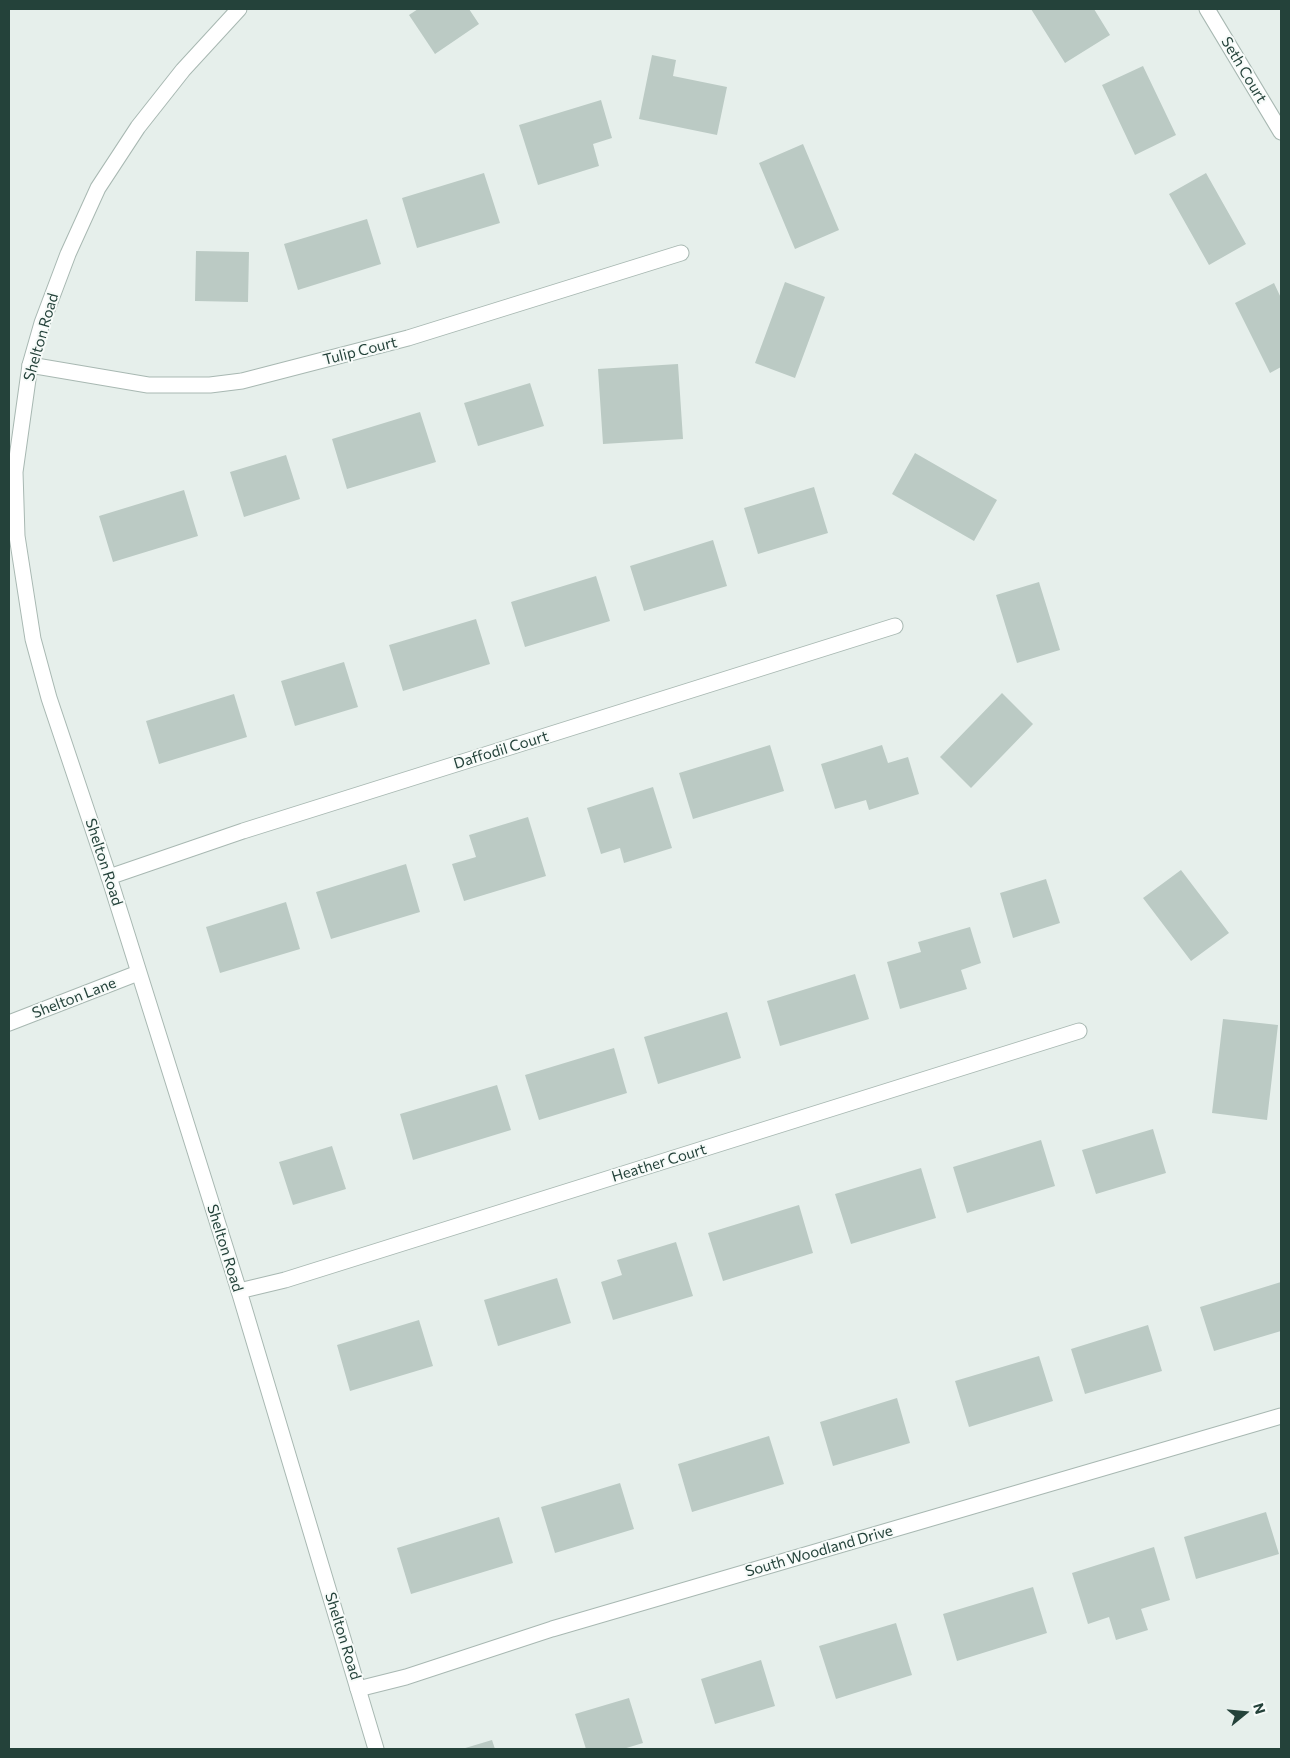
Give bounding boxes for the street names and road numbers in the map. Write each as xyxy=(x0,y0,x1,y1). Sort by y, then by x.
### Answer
street label: Seth Court xyxy=(1217,34,1271,106)
street label: Shelton Road xyxy=(20,291,62,383)
street label: Tulip Court xyxy=(321,333,399,369)
street label: Daffodil Court xyxy=(452,727,550,773)
street label: Shelton Road xyxy=(81,816,127,908)
street label: Shelton Lane xyxy=(29,974,119,1022)
street label: Heather Court xyxy=(609,1140,709,1186)
street label: Shelton Road xyxy=(203,1202,247,1294)
street label: South Woodland Drive xyxy=(743,1521,895,1581)
street label: Shelton Road xyxy=(321,1590,365,1682)

